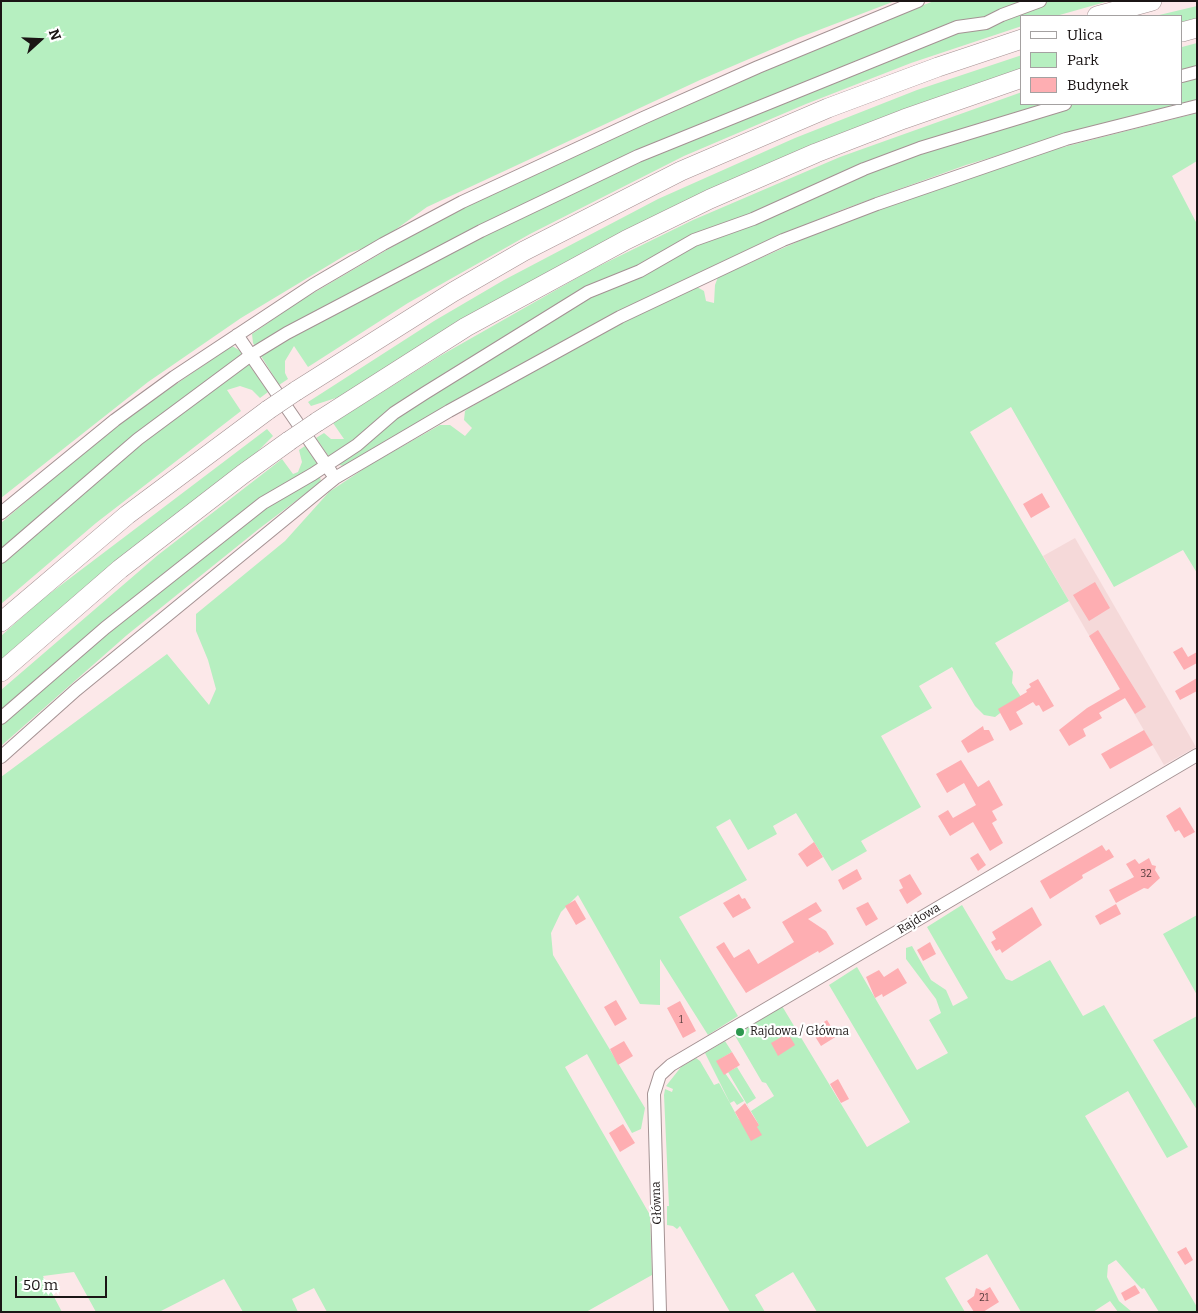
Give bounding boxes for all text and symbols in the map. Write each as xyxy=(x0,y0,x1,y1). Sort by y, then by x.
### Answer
north arrow xyxy=(15,15,65,65)
legend xyxy=(1020,15,1183,105)
text: Ulica xyxy=(1067,26,1103,44)
text: N xyxy=(45,27,64,43)
text: Park xyxy=(1067,51,1099,69)
text: Budynek xyxy=(1067,76,1128,94)
house number: 32 xyxy=(1140,868,1152,880)
street label: Rajdowa xyxy=(895,901,943,937)
house number: 1 xyxy=(679,1014,683,1026)
place label: Rajdowa / Główna xyxy=(750,1025,849,1039)
marker: Rajdowa / Główna xyxy=(734,1026,746,1038)
street label: Główna xyxy=(649,1181,665,1225)
scale bar xyxy=(18,1266,110,1298)
text: 50 m xyxy=(23,1276,58,1294)
house number: 21 xyxy=(979,1292,989,1304)

